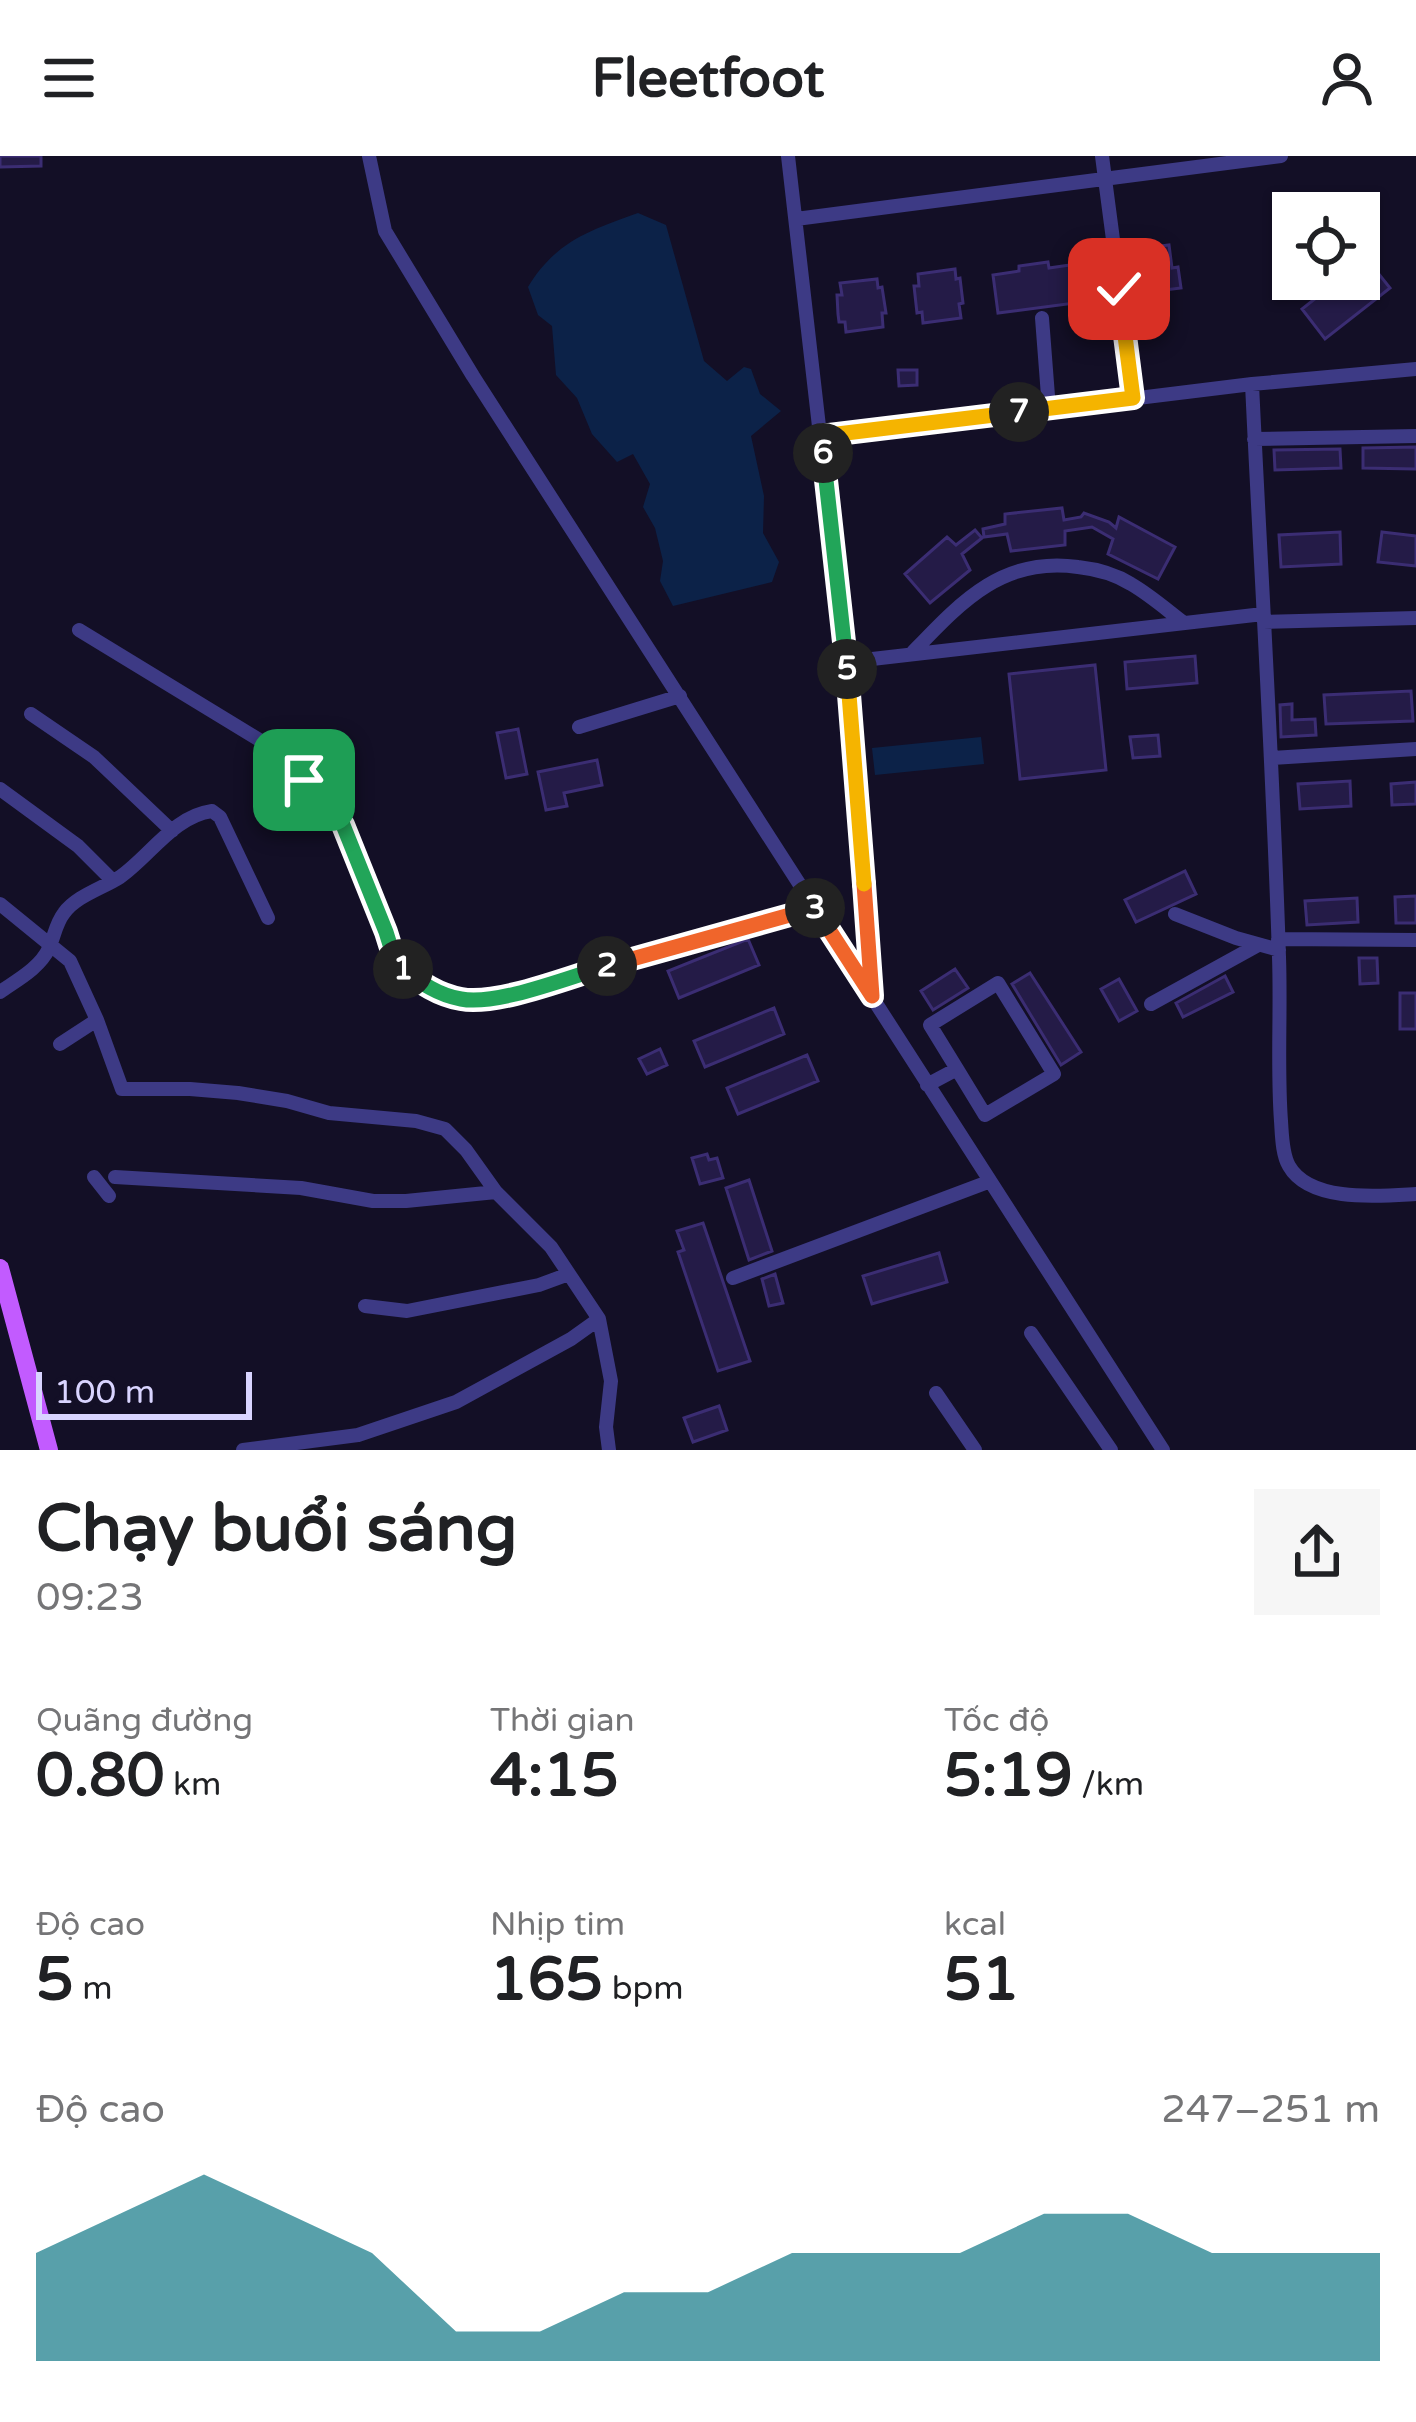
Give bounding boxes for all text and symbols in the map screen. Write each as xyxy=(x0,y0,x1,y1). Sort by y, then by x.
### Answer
icon: menu xyxy=(36,45,102,111)
icon: person xyxy=(1314,45,1380,111)
text: Fleetfoot xyxy=(592,46,824,111)
map controls xyxy=(1272,192,1380,300)
button: locate xyxy=(1272,192,1380,300)
pin xyxy=(1068,238,1170,340)
icon: check xyxy=(1086,256,1152,322)
pin: 7 xyxy=(989,382,1049,442)
text: 7 xyxy=(1009,392,1029,431)
pin: 6 xyxy=(793,423,853,483)
text: 6 xyxy=(813,433,833,472)
pin: 5 xyxy=(817,639,877,699)
text: 5 xyxy=(837,649,857,688)
pin xyxy=(253,729,355,831)
icon: arrive xyxy=(271,747,337,813)
pin: 3 xyxy=(785,878,845,938)
text: 3 xyxy=(805,888,825,927)
pin: 2 xyxy=(577,936,637,996)
pin: 1 xyxy=(373,939,433,999)
text: 2 xyxy=(597,946,617,985)
text: 1 xyxy=(393,949,413,988)
scale bar xyxy=(36,1366,252,1419)
text: 100 m xyxy=(54,1373,155,1412)
text: Chạy buổi sáng xyxy=(36,1489,517,1569)
button: share xyxy=(1254,1489,1380,1615)
text: 09:23 xyxy=(36,1574,144,1621)
text: Quãng đường xyxy=(36,1701,253,1740)
text: Thời gian xyxy=(490,1701,635,1740)
text: Tốc độ xyxy=(944,1701,1049,1740)
text: 0.80 xyxy=(36,1740,164,1812)
text: 4:15 xyxy=(490,1740,619,1812)
text: 5:19 xyxy=(944,1740,1073,1812)
text: km xyxy=(164,1765,221,1804)
text: /km xyxy=(1073,1765,1144,1804)
text: Độ cao xyxy=(36,1905,145,1944)
text: Nhịp tim xyxy=(490,1905,625,1944)
text: kcal xyxy=(944,1905,1006,1944)
text: 5 xyxy=(36,1944,74,2016)
text: 165 xyxy=(490,1944,603,2016)
text: 51 xyxy=(944,1944,1019,2016)
text: m xyxy=(74,1969,113,2008)
text: bpm xyxy=(603,1969,684,2008)
text: Độ cao xyxy=(36,2086,165,2133)
text: 247–251 m xyxy=(1161,2086,1380,2133)

